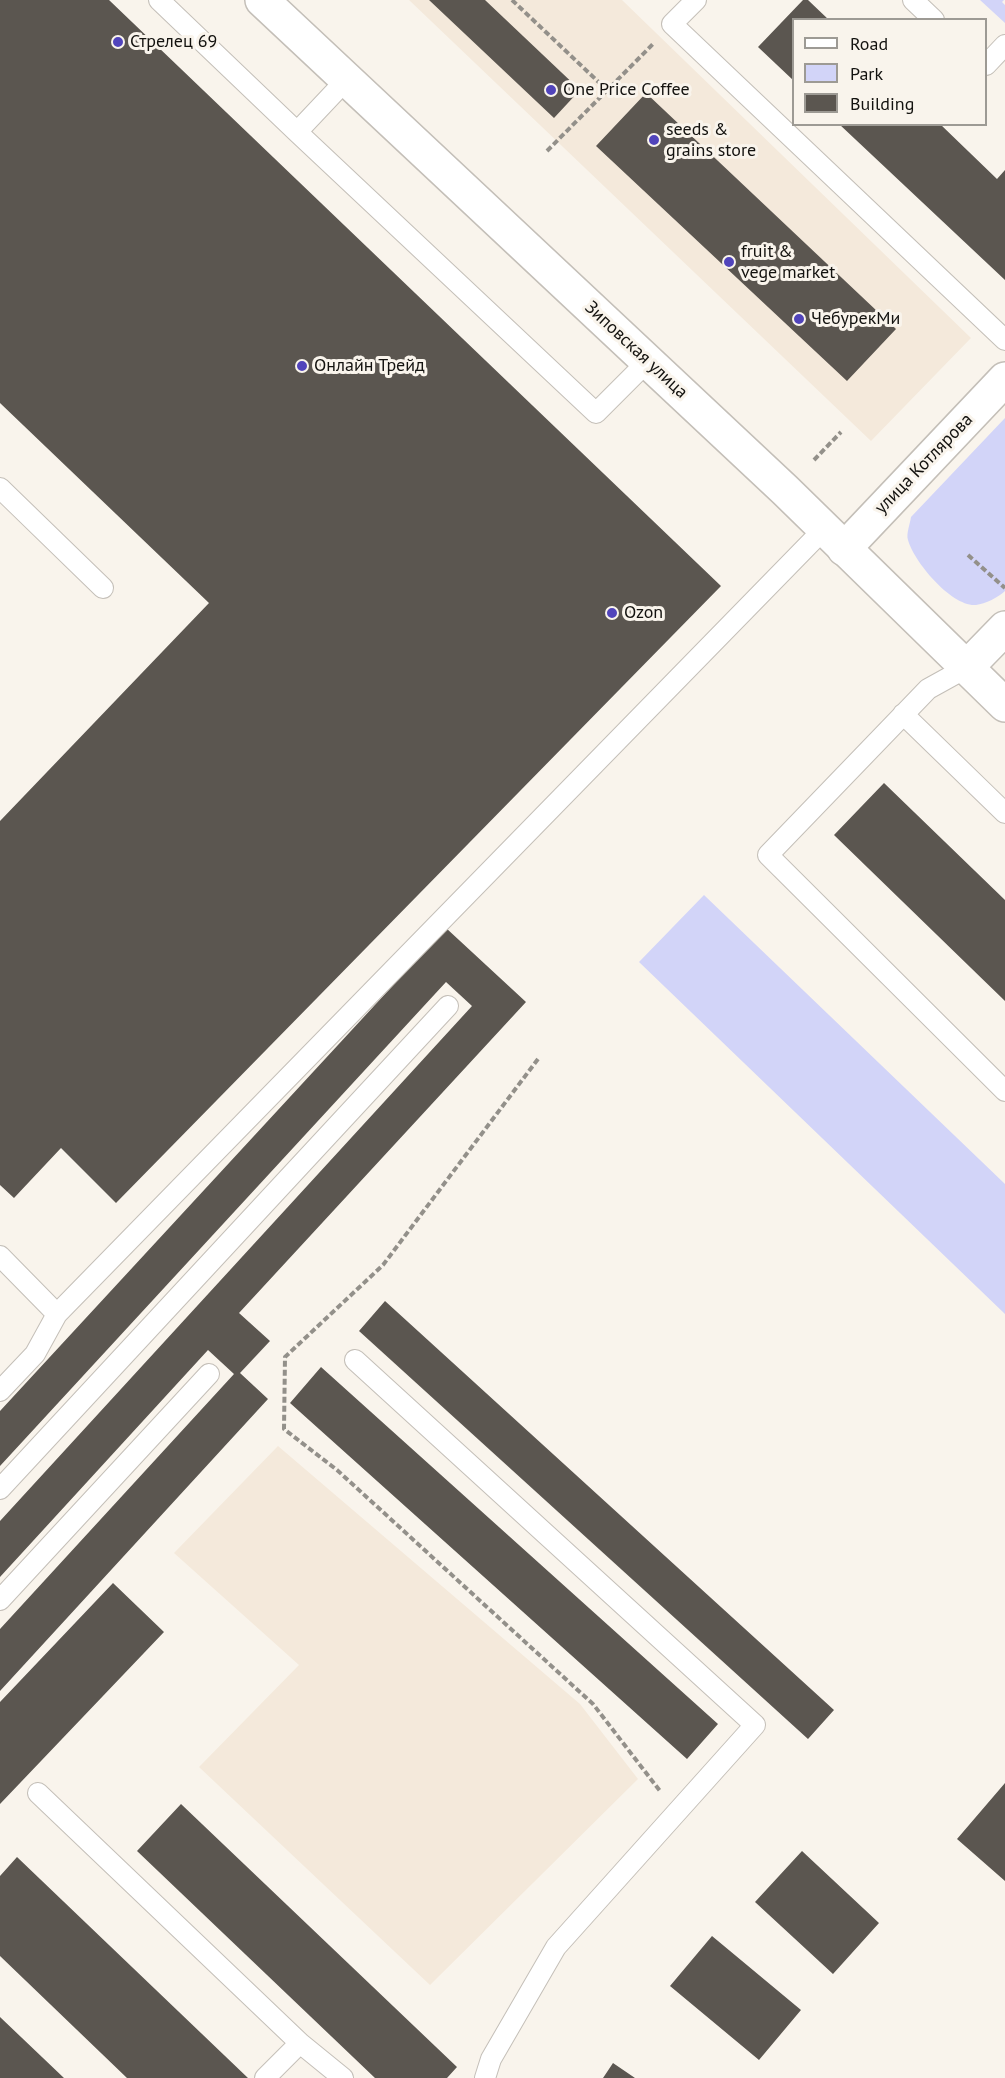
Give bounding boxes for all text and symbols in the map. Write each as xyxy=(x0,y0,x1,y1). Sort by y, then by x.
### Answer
legend xyxy=(792,18,987,126)
place label: Стрелец 69 xyxy=(130,31,217,53)
text: Road xyxy=(850,32,888,55)
marker: Стрелец 69 xyxy=(111,35,125,49)
text: Park xyxy=(850,62,883,85)
place label: One Price Coffee xyxy=(563,79,690,101)
marker: One Price Coffee xyxy=(544,83,558,97)
text: Building xyxy=(850,92,914,115)
place label: seeds & grains store xyxy=(666,119,756,162)
marker: seeds & grains store xyxy=(647,133,661,147)
place label: fruit & vege market xyxy=(741,241,835,284)
marker: fruit & vege market xyxy=(722,255,736,269)
street label: Зиповская улица xyxy=(580,297,692,403)
place label: ЧебурекМи xyxy=(811,308,900,330)
marker: ЧебурекМи xyxy=(792,312,806,326)
place label: Онлайн Трейд xyxy=(314,355,425,377)
marker: Онлайн Трейд xyxy=(295,359,309,373)
street label: улица Котлярова xyxy=(871,409,977,519)
place label: Ozon xyxy=(624,602,663,624)
marker: Ozon xyxy=(605,606,619,620)

